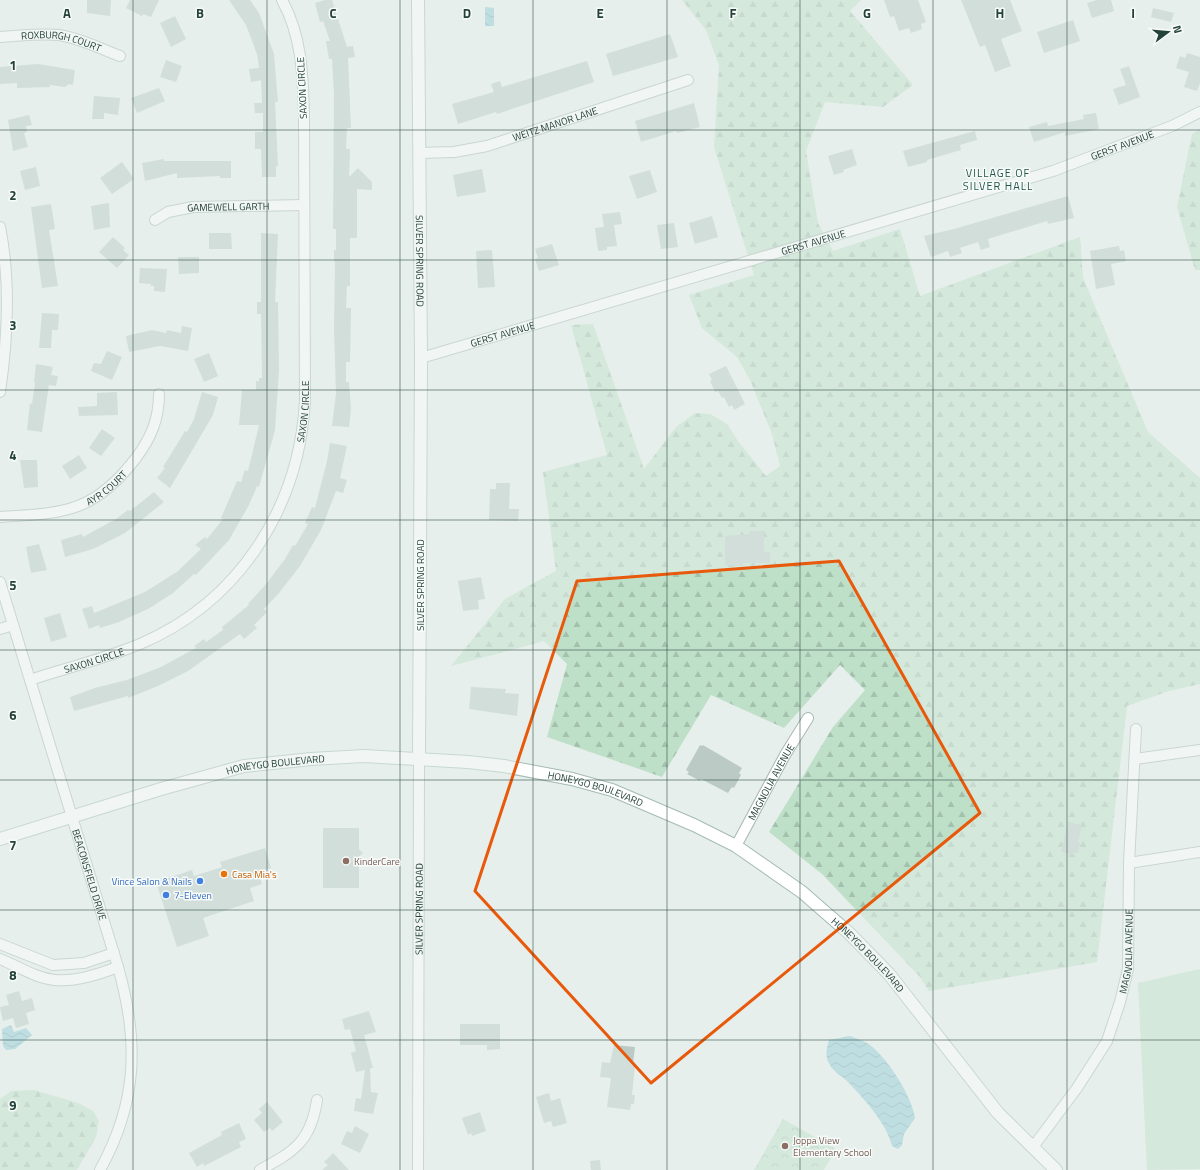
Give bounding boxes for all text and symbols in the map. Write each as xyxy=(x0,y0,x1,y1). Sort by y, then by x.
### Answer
text: A xyxy=(63,3,71,23)
text: B xyxy=(196,3,204,23)
text: C xyxy=(329,3,337,23)
text: D xyxy=(463,3,471,23)
text: E xyxy=(596,3,604,23)
text: F xyxy=(730,3,737,23)
text: G xyxy=(863,3,871,23)
text: H xyxy=(996,3,1004,23)
text: I xyxy=(1131,3,1135,23)
north arrow xyxy=(1148,12,1188,52)
text: N xyxy=(1169,23,1186,35)
street label: ROXBURGH COURT xyxy=(20,27,104,56)
text: 1 xyxy=(9,55,17,75)
street label: SAXON CIRCLE xyxy=(293,56,311,119)
street label: WEITZ MANOR LANE xyxy=(510,103,600,145)
street label: GERST AVENUE xyxy=(1088,126,1156,164)
district label: VILLAGE OF SILVER HALL xyxy=(963,165,1033,194)
text: 2 xyxy=(9,185,17,205)
street label: GAMEWELL GARTH xyxy=(186,198,270,216)
street label: SILVER SPRING ROAD xyxy=(412,215,428,307)
street label: GERST AVENUE xyxy=(779,225,848,259)
text: 3 xyxy=(9,315,17,335)
street label: GERST AVENUE xyxy=(468,317,537,351)
street label: SAXON CIRCLE xyxy=(293,380,313,444)
text: 4 xyxy=(9,445,17,465)
street label: AYR COURT xyxy=(83,466,131,509)
street label: SILVER SPRING ROAD xyxy=(413,539,428,631)
text: 5 xyxy=(9,575,17,595)
street label: SAXON CIRCLE xyxy=(62,643,126,677)
text: 6 xyxy=(9,705,17,725)
street label: MAGNOLIA AVENUE xyxy=(744,740,798,823)
street label: HONEYGO BOULEVARD xyxy=(224,751,325,778)
street label: HONEYGO BOULEVARD xyxy=(547,767,646,810)
street label: BEACONSFIELD DRIVE xyxy=(69,827,111,923)
text: 7 xyxy=(9,835,17,855)
place label: KinderCare xyxy=(354,854,400,869)
marker: KinderCare xyxy=(341,856,351,866)
street label: SILVER SPRING ROAD xyxy=(411,863,426,955)
place label: Casa Mia's xyxy=(232,867,277,882)
marker: Casa Mia's xyxy=(219,869,229,879)
place label: Vince Salon & Nails xyxy=(111,874,192,889)
marker: Vince Salon & Nails xyxy=(195,876,205,886)
place label: 7-Eleven xyxy=(174,888,212,903)
marker: 7-Eleven xyxy=(161,890,171,900)
street label: MAGNOLIA AVENUE xyxy=(1115,908,1136,995)
street label: HONEYGO BOULEVARD xyxy=(828,914,908,995)
text: 8 xyxy=(9,965,17,985)
text: 9 xyxy=(9,1095,17,1115)
place label: Joppa View Elementary School xyxy=(793,1133,872,1160)
marker: Joppa View Elementary School xyxy=(780,1141,790,1151)

